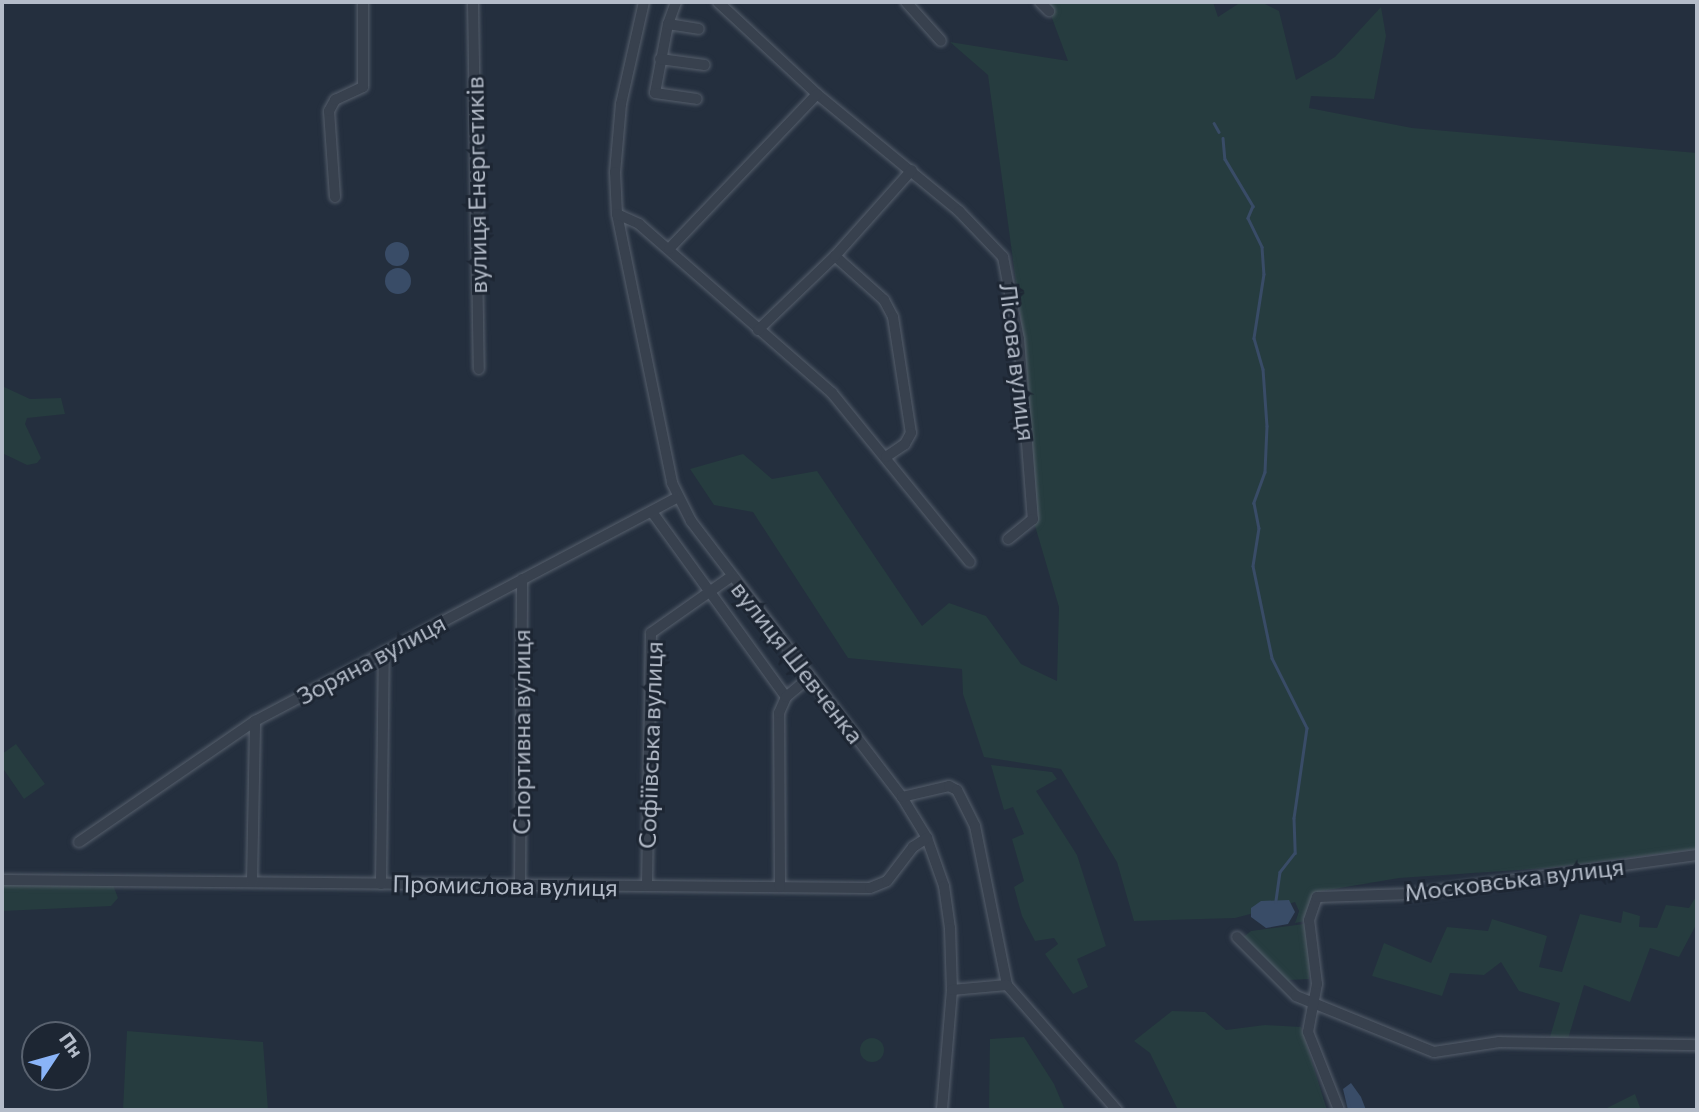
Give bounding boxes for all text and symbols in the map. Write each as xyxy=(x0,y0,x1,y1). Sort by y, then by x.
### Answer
street label: вулиця Енергетиків xyxy=(460,76,492,294)
street label: Лісова вулиця xyxy=(994,282,1042,442)
street label: вулиця Шевченка xyxy=(726,575,870,749)
street label: Зоряна вулиця xyxy=(292,608,450,710)
street label: Спортивна вулиця xyxy=(507,629,535,835)
street label: Софіївська вулиця xyxy=(632,641,668,849)
street label: Московська вулиця xyxy=(1403,851,1625,907)
street label: Промислова вулиця xyxy=(392,869,618,901)
north arrow xyxy=(21,1021,91,1091)
text: Пн xyxy=(55,1028,88,1061)

